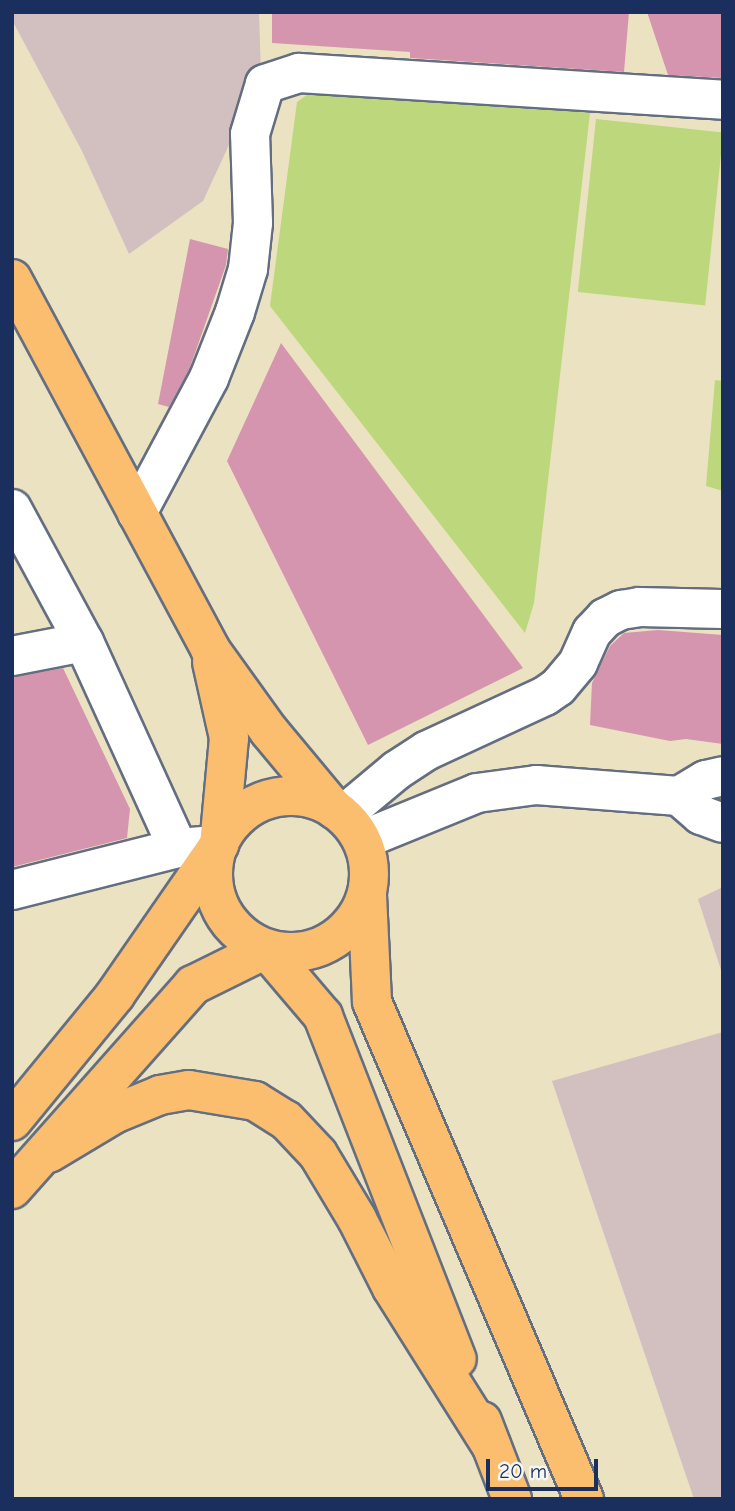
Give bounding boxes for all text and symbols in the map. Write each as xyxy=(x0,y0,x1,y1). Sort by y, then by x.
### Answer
scale bar xyxy=(490,1444,602,1488)
text: 20 m xyxy=(499,1459,547,1483)

